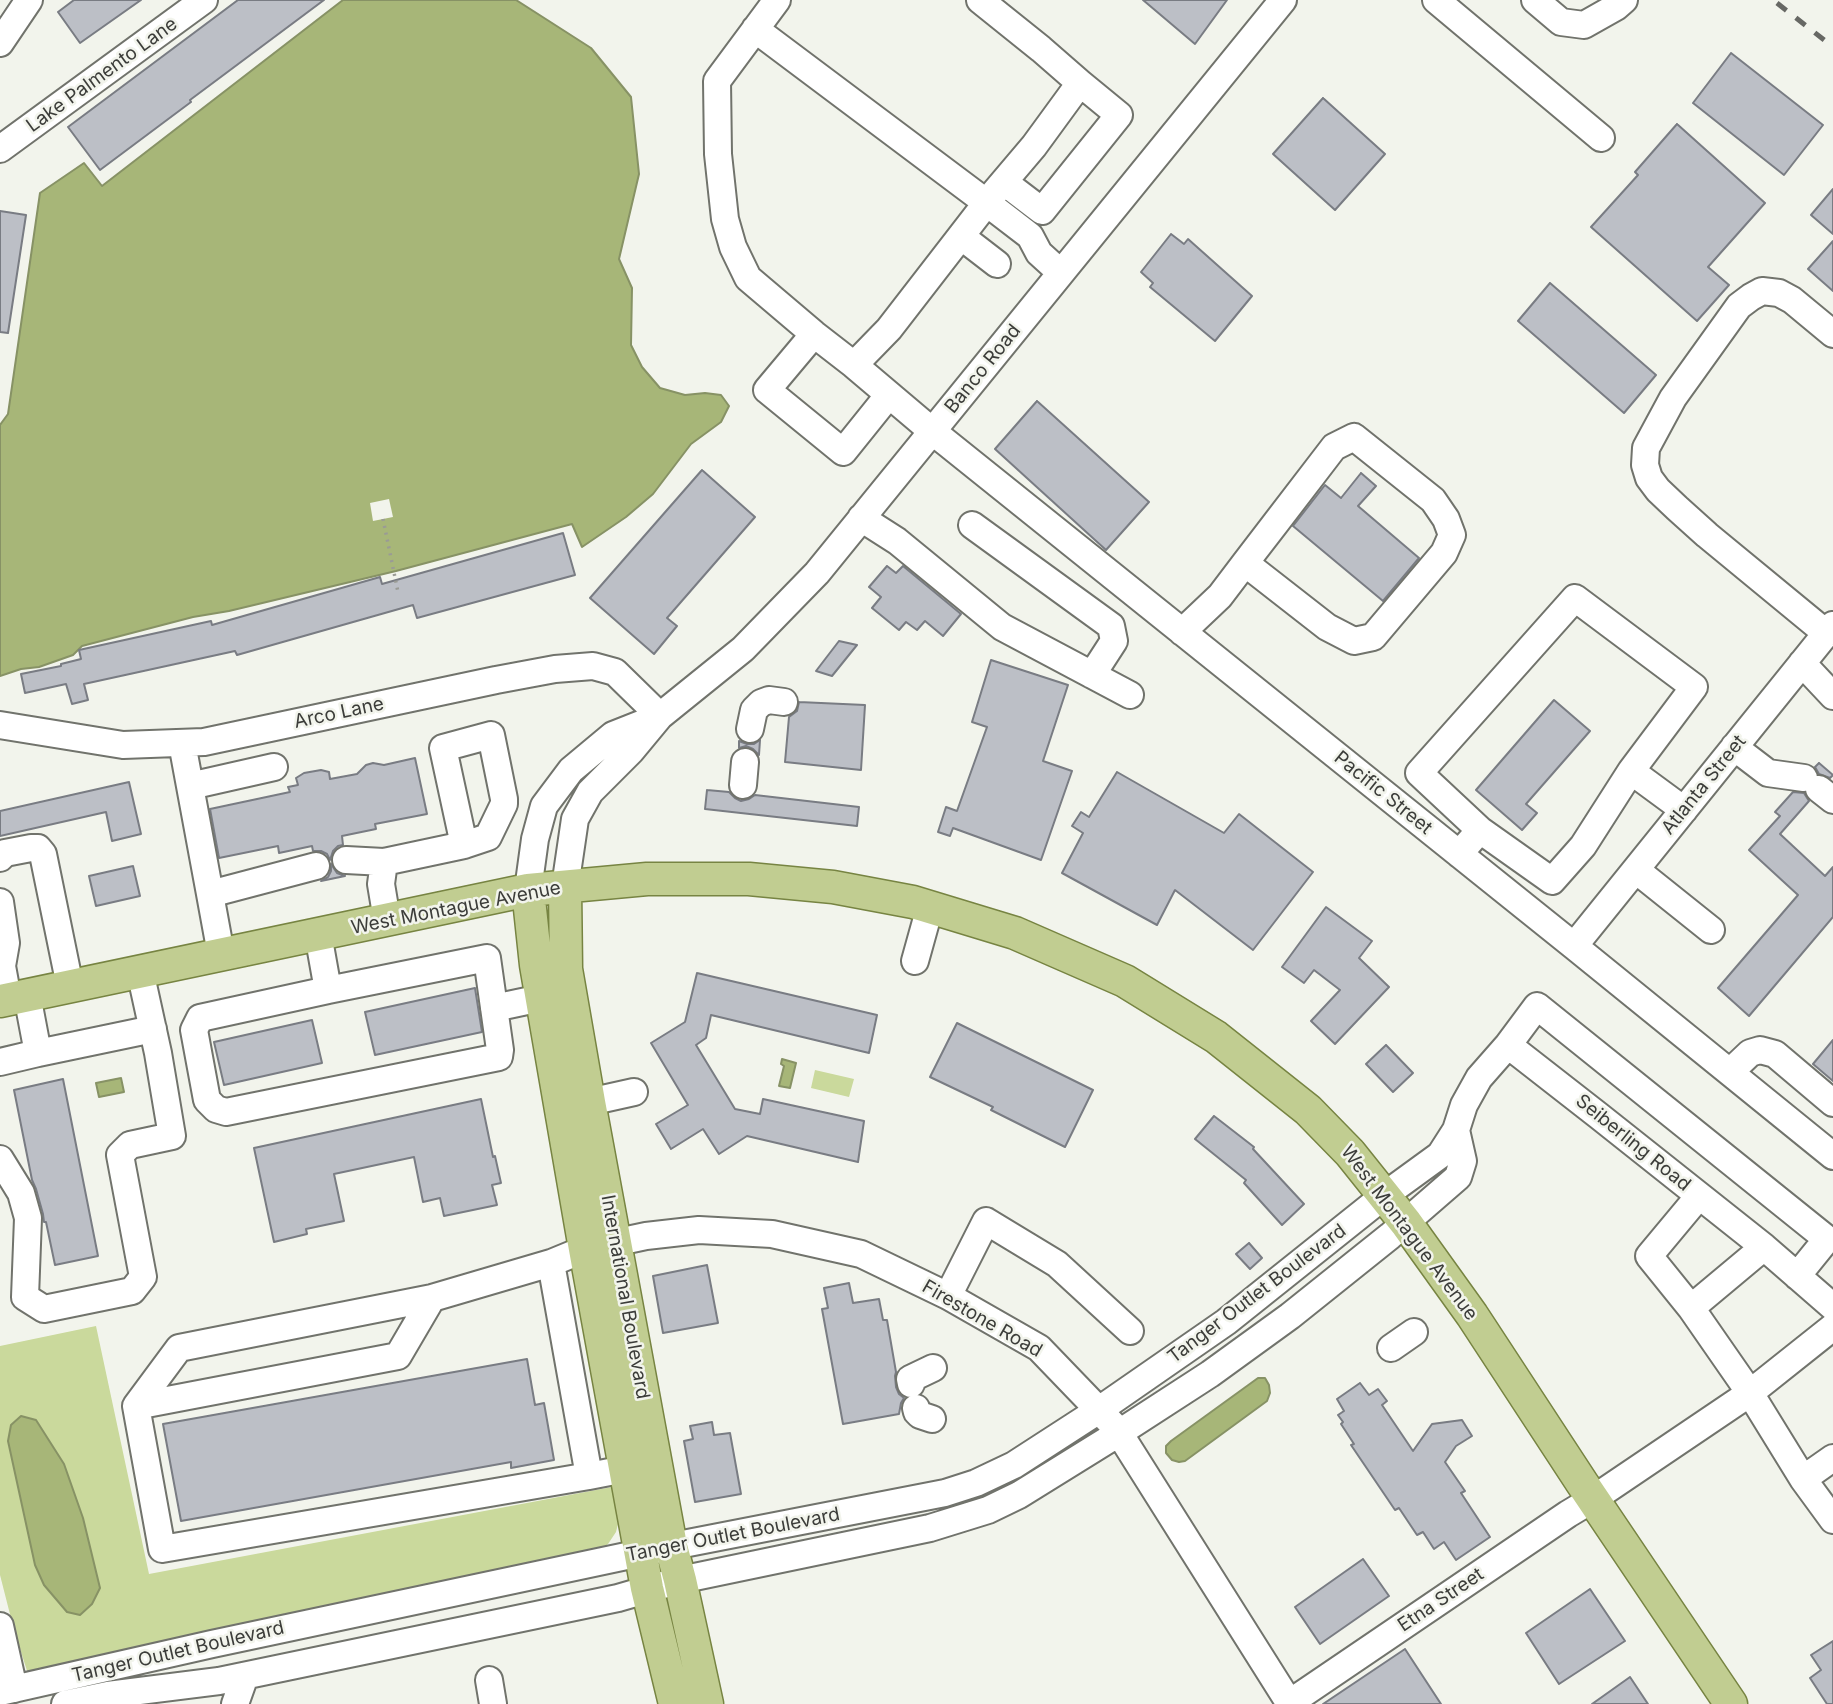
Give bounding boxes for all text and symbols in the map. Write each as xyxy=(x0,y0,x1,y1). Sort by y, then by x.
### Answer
street label: Lake Palmento Lane xyxy=(22,13,182,137)
street label: Banco Road xyxy=(940,320,1026,418)
street label: Arco Lane xyxy=(292,692,386,734)
street label: Atlanta Street xyxy=(1657,731,1751,839)
street label: Pacific Street xyxy=(1329,746,1437,840)
street label: West Montague Avenue xyxy=(349,876,563,940)
street label: Seiberling Road xyxy=(1571,1090,1695,1196)
street label: West Montague Avenue xyxy=(1336,1141,1482,1325)
street label: International Boulevard xyxy=(596,1193,654,1401)
street label: Tanger Outlet Boulevard xyxy=(1163,1220,1351,1368)
street label: Firestone Road xyxy=(918,1275,1046,1363)
street label: Tanger Outlet Boulevard xyxy=(624,1503,842,1567)
street label: Etna Street xyxy=(1394,1563,1488,1637)
street label: Tanger Outlet Boulevard xyxy=(70,1616,286,1688)

